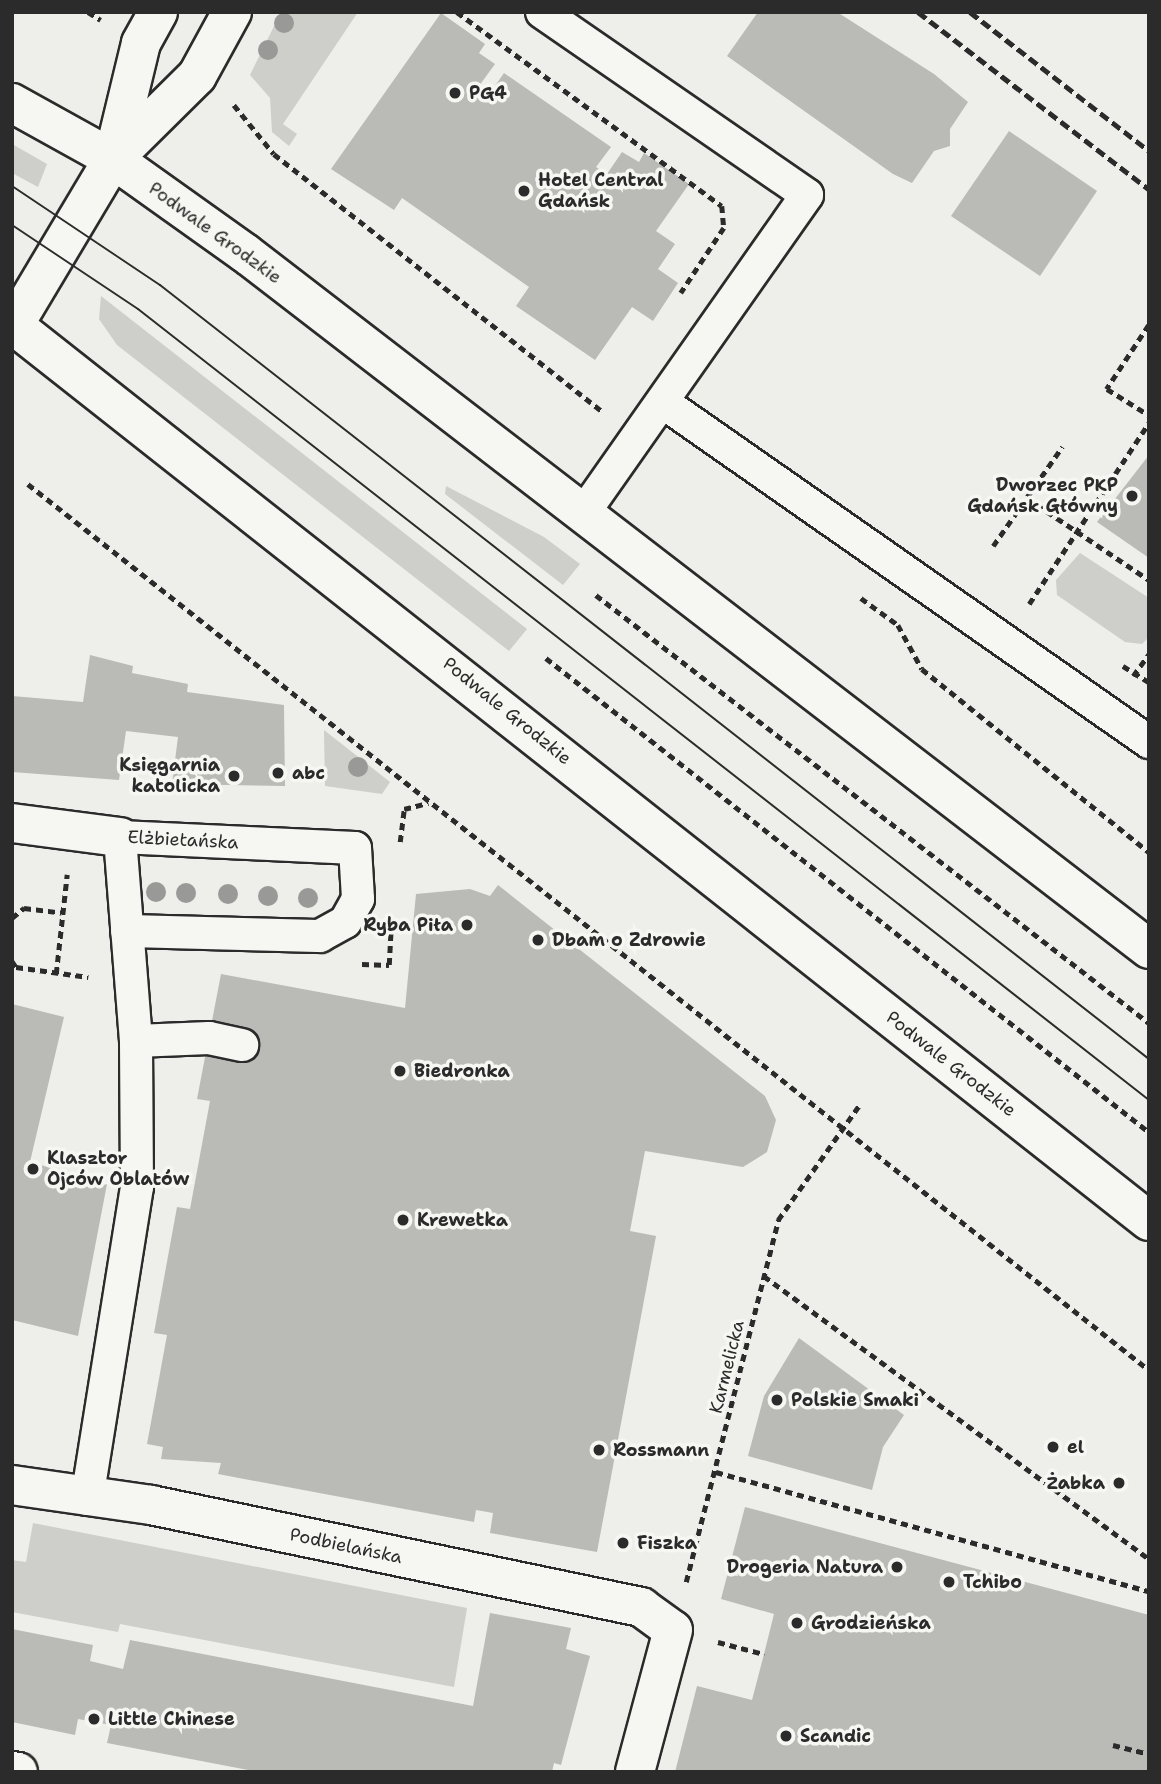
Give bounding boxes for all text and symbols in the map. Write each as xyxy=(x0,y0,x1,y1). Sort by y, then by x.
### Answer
place label: PG4 xyxy=(469,82,507,104)
marker: PG4 xyxy=(447,85,463,101)
place label: Hotel Central Gdańsk xyxy=(538,170,664,212)
street label: Podwale Grodzkie xyxy=(144,178,286,288)
marker: Hotel Central Gdańsk xyxy=(516,183,532,199)
place label: Dworzec PKP Gdańsk Główny xyxy=(967,475,1118,518)
marker: Dworzec PKP Gdańsk Główny xyxy=(1124,488,1140,504)
street label: Podwale Grodzkie xyxy=(439,653,575,769)
place label: Księgarnia katolicka xyxy=(119,755,220,798)
place label: abc xyxy=(292,762,325,784)
marker: abc xyxy=(270,765,286,781)
marker: Księgarnia katolicka xyxy=(226,768,242,784)
street label: Elżbietańska xyxy=(127,826,239,854)
place label: Ryba Piła xyxy=(363,914,453,936)
marker: Ryba Piła xyxy=(459,917,475,933)
place label: Dbam o Zdrowie xyxy=(552,929,706,951)
marker: Dbam o Zdrowie xyxy=(530,932,546,948)
street label: Podwale Grodzkie xyxy=(882,1007,1020,1121)
place label: Biedronka xyxy=(414,1060,510,1082)
marker: Biedronka xyxy=(392,1063,408,1079)
place label: Klasztor Ojców Oblatów xyxy=(47,1148,189,1190)
marker: Klasztor Ojców Oblatów xyxy=(25,1161,41,1177)
place label: Krewetka xyxy=(417,1209,508,1231)
marker: Krewetka xyxy=(395,1212,411,1228)
street label: Karmelicka xyxy=(705,1318,749,1416)
place label: Polskie Smaki xyxy=(791,1389,919,1411)
marker: Polskie Smaki xyxy=(769,1392,785,1408)
place label: el xyxy=(1067,1436,1084,1458)
place label: Rossmann xyxy=(613,1439,709,1461)
marker: el xyxy=(1045,1439,1061,1455)
marker: Rossmann xyxy=(591,1442,607,1458)
place label: Żabka xyxy=(1046,1472,1105,1494)
marker: Żabka xyxy=(1111,1475,1127,1491)
street label: Podbielańska xyxy=(288,1524,404,1568)
place label: Fiszka xyxy=(637,1532,697,1554)
marker: Fiszka xyxy=(615,1535,631,1551)
place label: Drogeria Natura xyxy=(726,1556,883,1578)
marker: Drogeria Natura xyxy=(889,1559,905,1575)
place label: Tchibo xyxy=(963,1571,1022,1593)
marker: Tchibo xyxy=(941,1574,957,1590)
place label: Grodzieńska xyxy=(811,1612,931,1634)
marker: Grodzieńska xyxy=(789,1615,805,1631)
place label: Little Chinese xyxy=(108,1708,235,1730)
marker: Little Chinese xyxy=(86,1711,102,1727)
place label: Scandic xyxy=(800,1725,871,1747)
marker: Scandic xyxy=(778,1728,794,1744)

